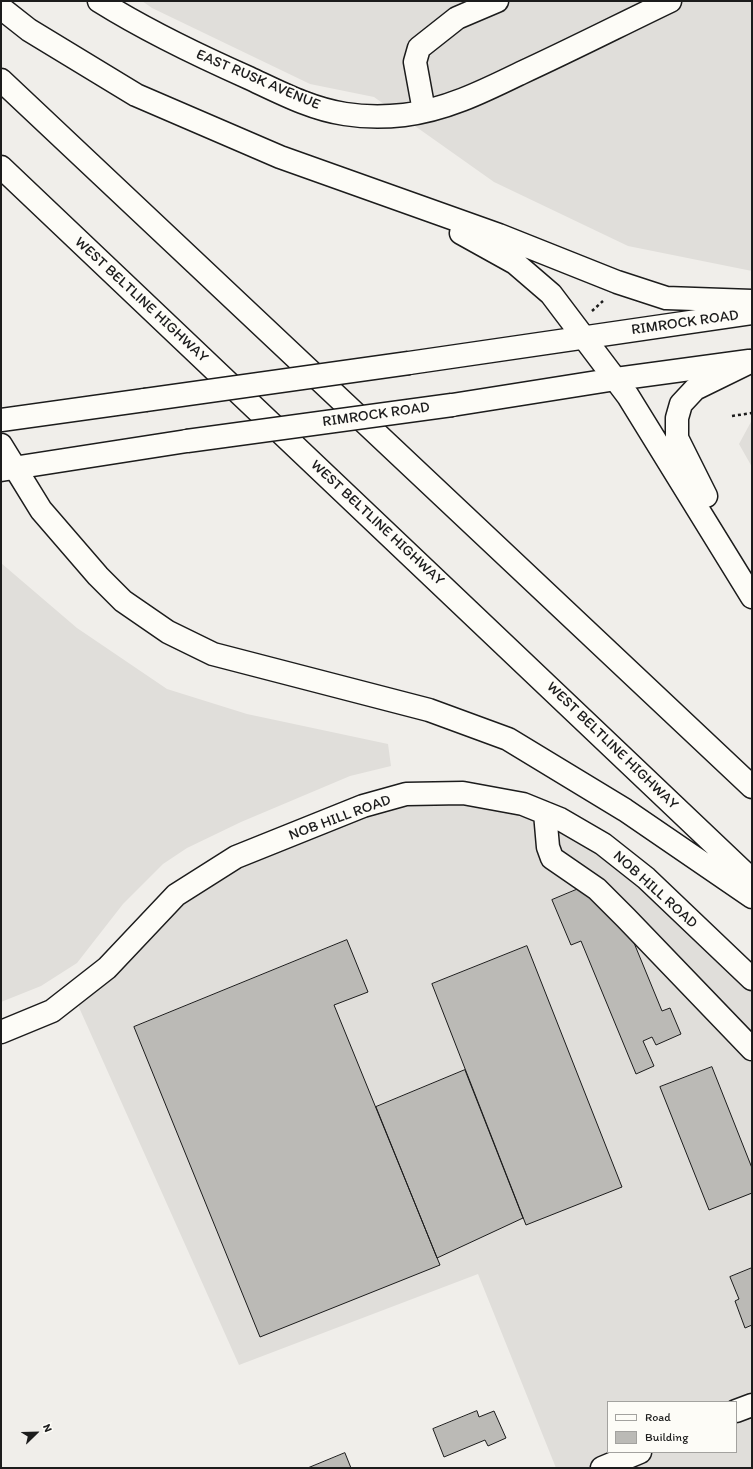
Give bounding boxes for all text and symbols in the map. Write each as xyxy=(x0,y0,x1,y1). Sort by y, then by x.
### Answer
street label: EAST RUSK AVENUE xyxy=(193,46,323,114)
street label: WEST BELTLINE HIGHWAY xyxy=(70,233,212,367)
street label: RIMROCK ROAD xyxy=(630,307,740,339)
street label: RIMROCK ROAD xyxy=(321,399,431,431)
street label: WEST BELTLINE HIGHWAY xyxy=(306,456,448,590)
street label: WEST BELTLINE HIGHWAY xyxy=(542,678,682,814)
street label: NOB HILL ROAD xyxy=(286,791,394,845)
street label: NOB HILL ROAD xyxy=(609,847,701,933)
legend xyxy=(607,1401,737,1453)
text: Road xyxy=(645,1410,671,1424)
north arrow xyxy=(16,1413,56,1453)
text: N xyxy=(40,1422,55,1434)
text: Building xyxy=(645,1430,688,1444)

